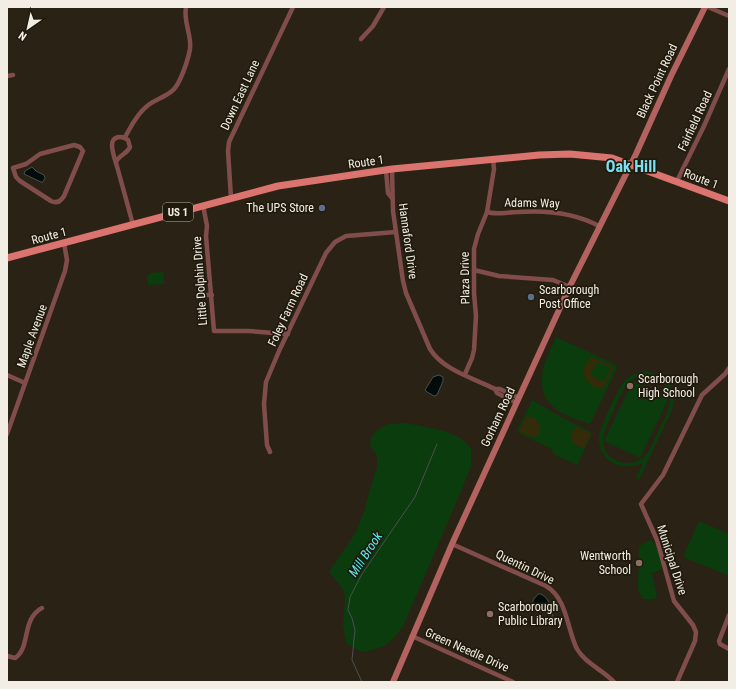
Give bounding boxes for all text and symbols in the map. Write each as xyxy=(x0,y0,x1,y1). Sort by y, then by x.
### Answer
north arrow xyxy=(8,8,48,48)
text: N xyxy=(16,28,29,43)
street label: Black Point Road xyxy=(634,42,680,120)
street label: Down East Lane xyxy=(218,57,262,132)
street label: Fairfield Road xyxy=(675,89,715,153)
street label: Route 1 xyxy=(347,153,385,171)
district label: Oak Hill xyxy=(606,157,656,176)
street label: Route 1 xyxy=(682,166,720,192)
street label: Adams Way xyxy=(504,196,560,210)
place label: The UPS Store xyxy=(246,201,314,215)
street label: Hannaford Drive xyxy=(396,202,420,280)
road number: US 1 xyxy=(163,203,193,221)
marker: The UPS Store xyxy=(317,203,327,213)
street label: Route 1 xyxy=(30,225,68,247)
street label: Little Dolphin Drive xyxy=(190,236,210,326)
street label: Plaza Drive xyxy=(458,251,472,305)
street label: Foley Farm Road xyxy=(265,271,311,349)
place label: Scarborough Post Office xyxy=(539,283,599,311)
marker: Scarborough Post Office xyxy=(526,292,536,302)
street label: Maple Avenue xyxy=(14,302,50,370)
place label: Scarborough High School xyxy=(638,372,698,400)
marker: Scarborough High School xyxy=(625,381,635,391)
street label: Gorham Road xyxy=(478,385,518,449)
street label: Municipal Drive xyxy=(654,523,690,597)
water label: Mill Brook xyxy=(345,529,386,579)
street label: Quentin Drive xyxy=(494,547,557,587)
place label: Wentworth School xyxy=(580,549,631,577)
marker: Wentworth School xyxy=(634,558,644,568)
place label: Scarborough Public Library xyxy=(498,600,562,628)
marker: Scarborough Public Library xyxy=(485,609,495,619)
street label: Green Needle Drive xyxy=(423,625,511,675)

